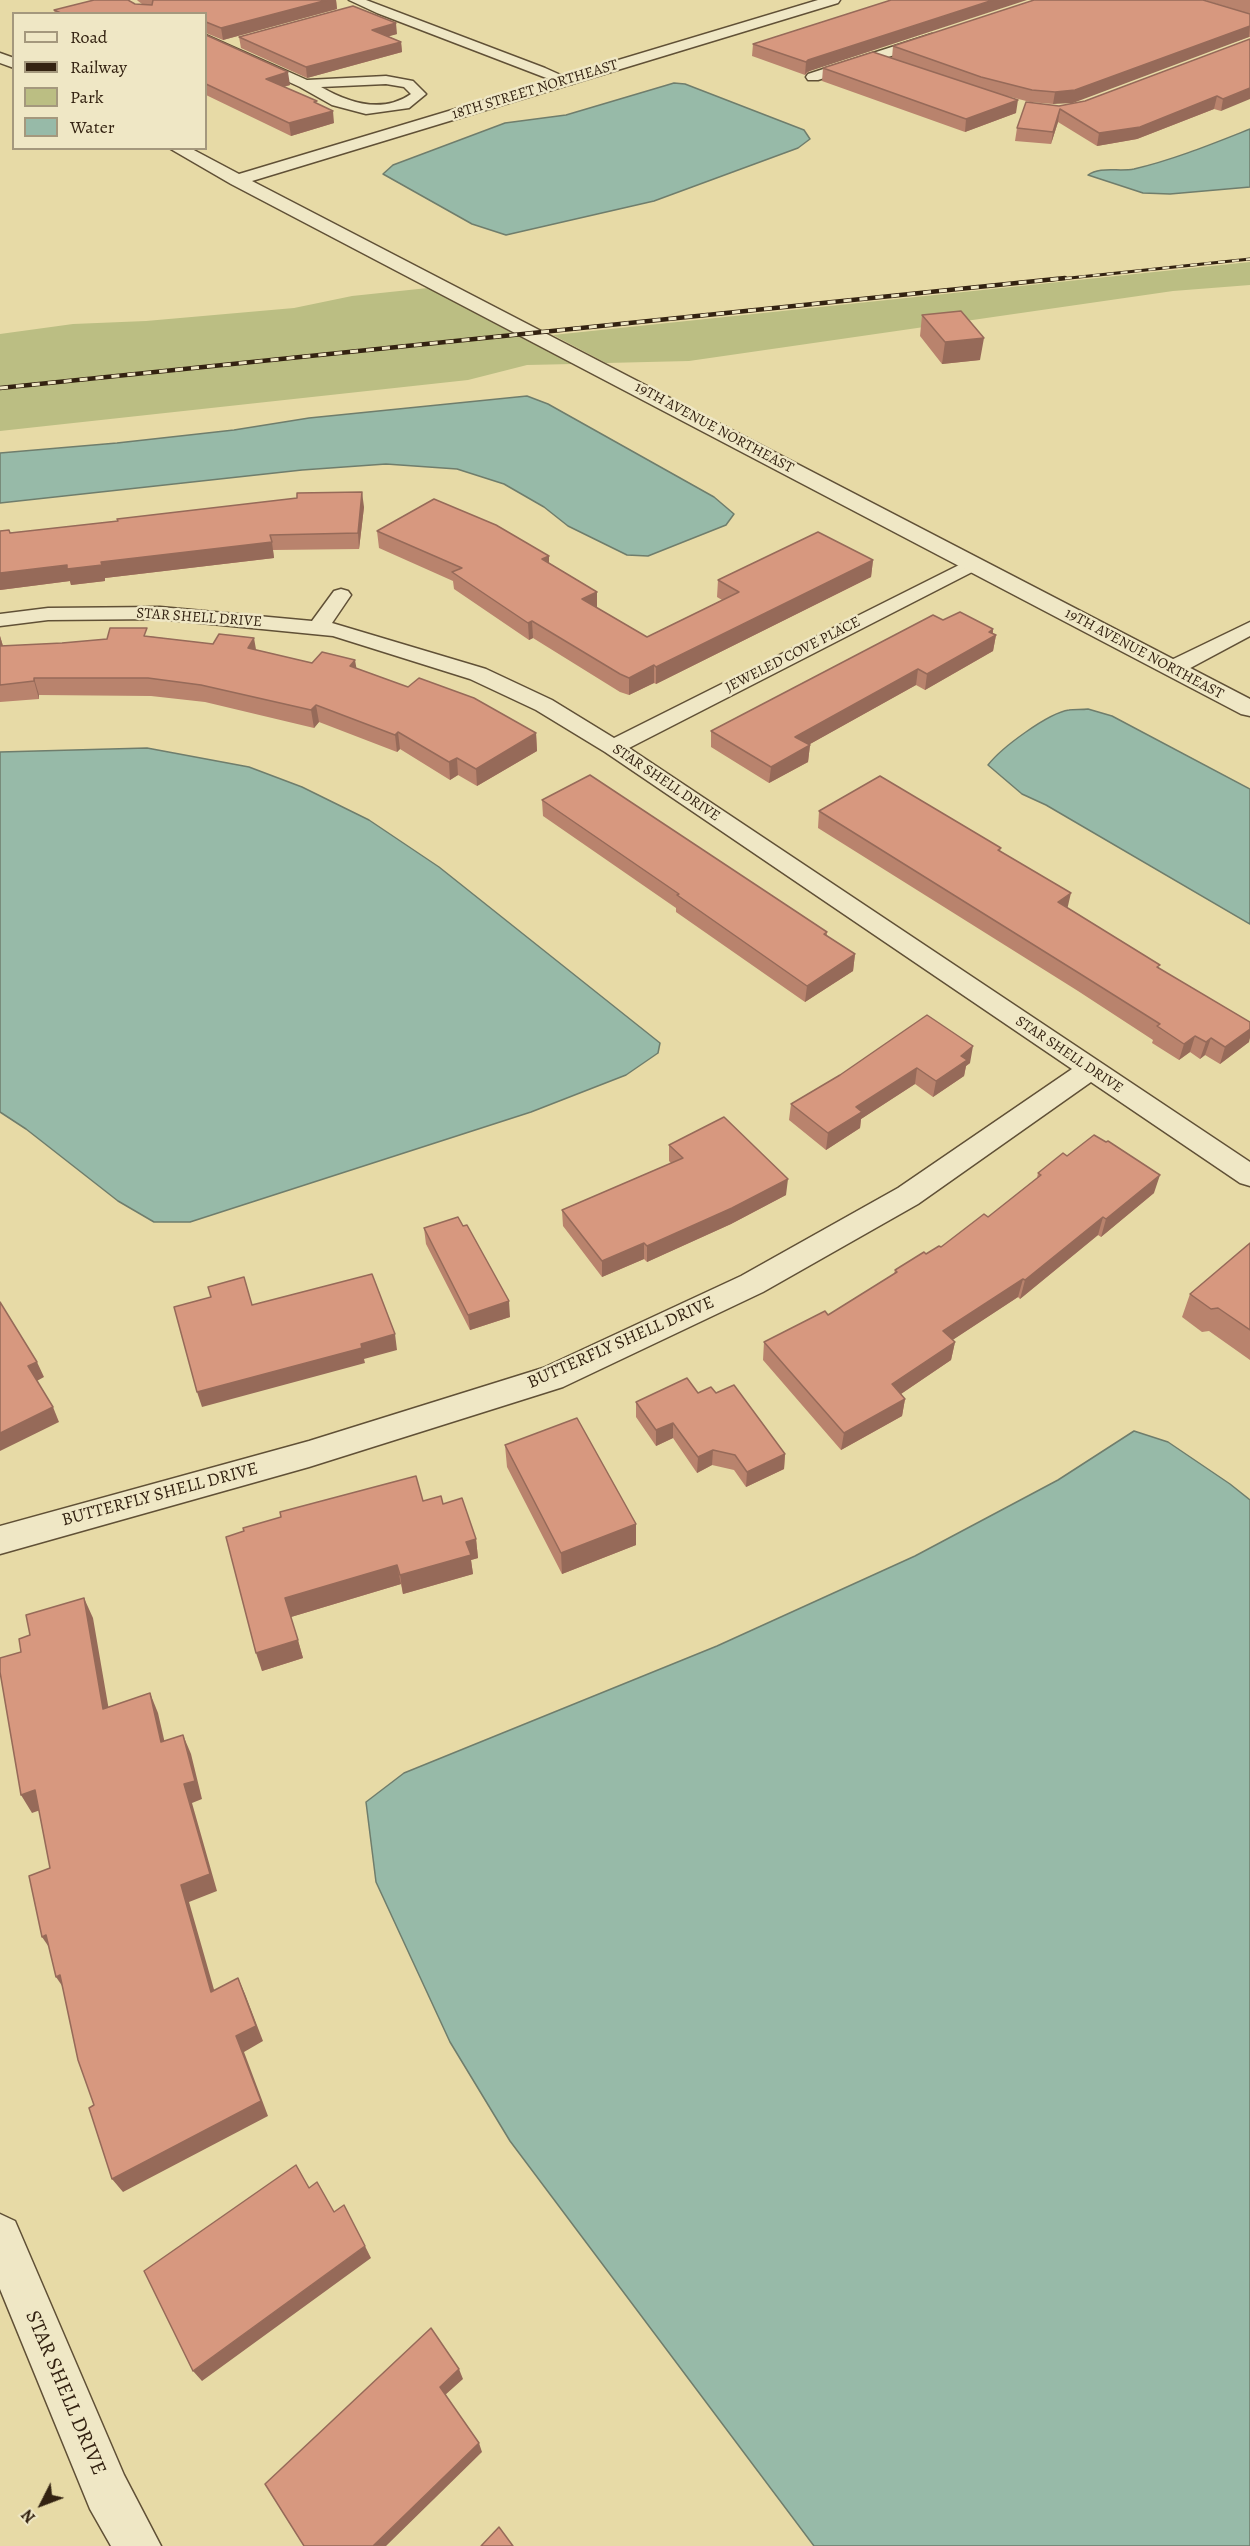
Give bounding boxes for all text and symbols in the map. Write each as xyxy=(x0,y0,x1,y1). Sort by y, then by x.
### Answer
legend xyxy=(12,12,207,150)
text: Road xyxy=(70,25,107,49)
text: Railway xyxy=(70,55,127,79)
street label: 18TH STREET NORTHEAST xyxy=(450,56,620,124)
text: Park xyxy=(70,85,104,109)
text: Water xyxy=(70,115,115,139)
street label: 19TH AVENUE NORTHEAST xyxy=(632,379,796,477)
street label: STAR SHELL DRIVE xyxy=(136,605,262,631)
street label: 19TH AVENUE NORTHEAST xyxy=(1062,605,1226,703)
street label: JEWELED COVE PLACE xyxy=(722,613,864,697)
street label: STAR SHELL DRIVE xyxy=(609,740,723,826)
street label: STAR SHELL DRIVE xyxy=(1012,1012,1126,1098)
street label: BUTTERFLY SHELL DRIVE xyxy=(524,1292,718,1394)
street label: BUTTERFLY SHELL DRIVE xyxy=(59,1458,261,1532)
street label: STAR SHELL DRIVE xyxy=(19,2307,111,2479)
north arrow xyxy=(12,2474,72,2534)
text: N xyxy=(17,2504,41,2528)

